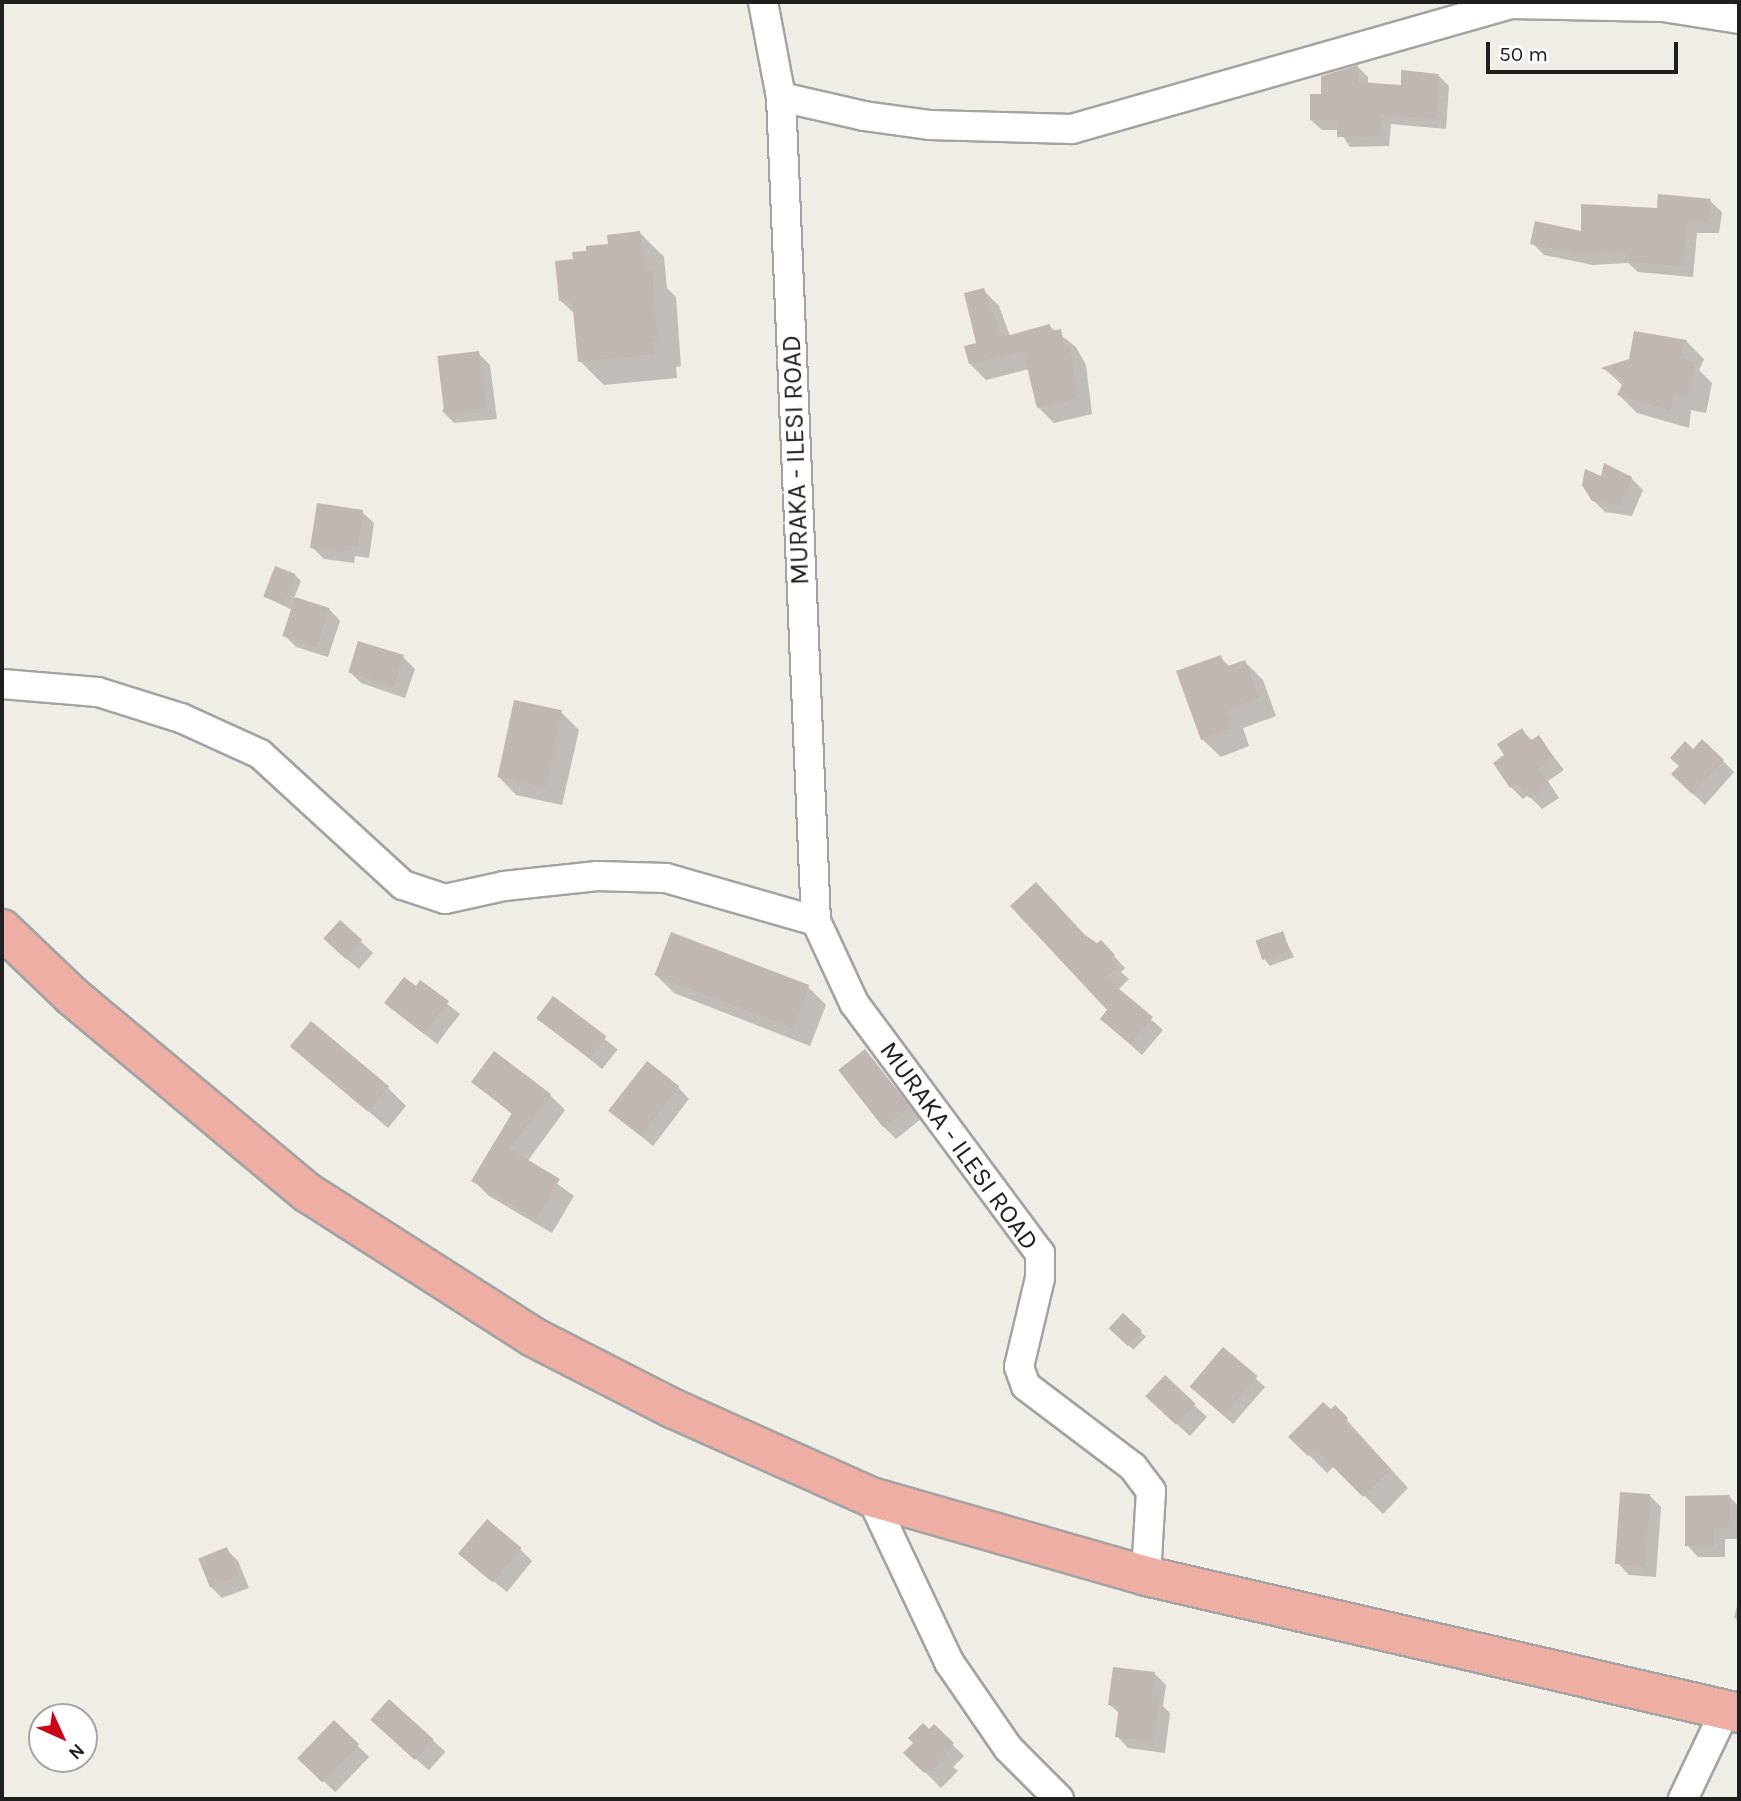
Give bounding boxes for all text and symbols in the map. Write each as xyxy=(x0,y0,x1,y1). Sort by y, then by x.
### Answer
scale bar xyxy=(1489,28,1682,72)
text: 50 m xyxy=(1499,42,1548,66)
street label: MURAKA - ILESI ROAD xyxy=(776,335,816,585)
street label: MURAKA - ILESI ROAD xyxy=(873,1036,1045,1256)
north arrow xyxy=(28,1703,98,1773)
text: N xyxy=(64,1739,89,1764)

